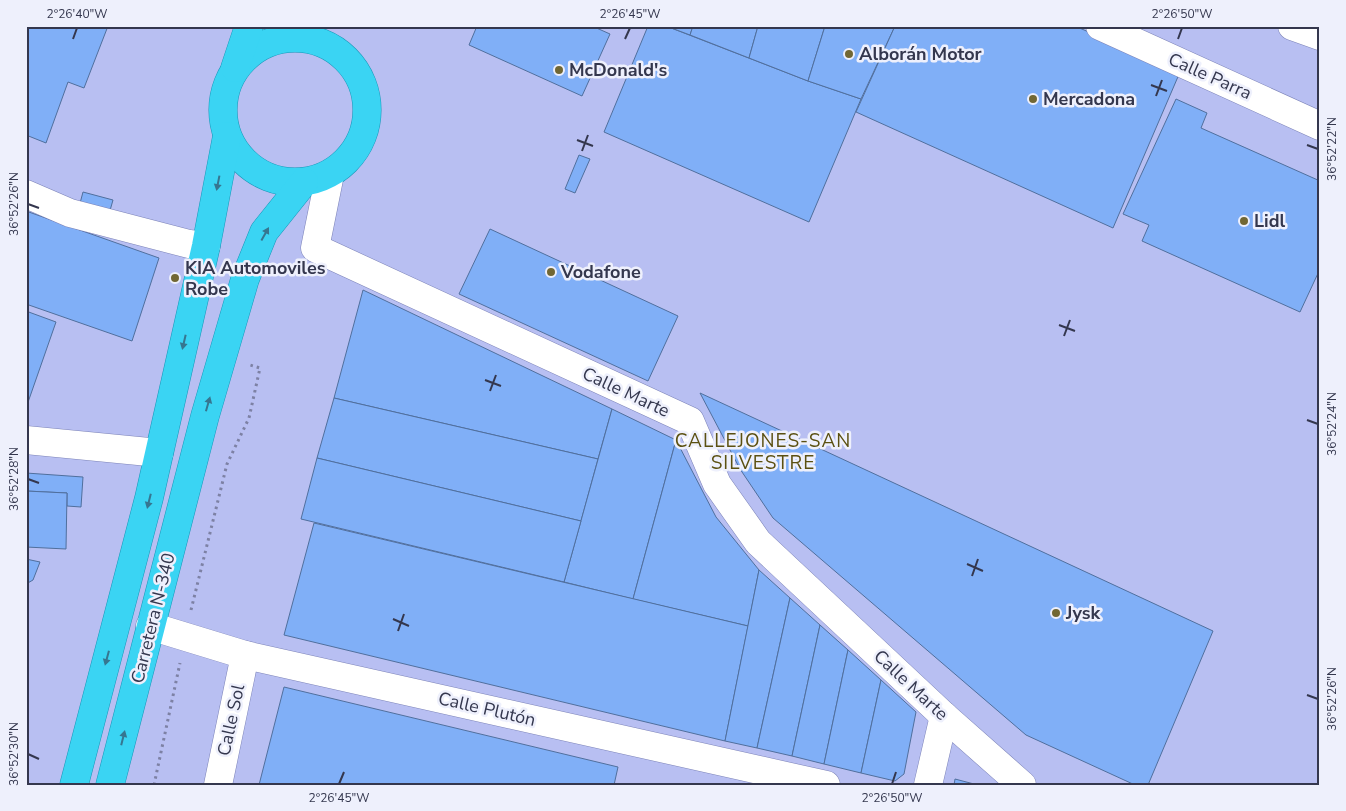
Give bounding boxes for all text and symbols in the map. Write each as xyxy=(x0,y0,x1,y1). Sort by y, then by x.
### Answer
text: 2°26'40"W xyxy=(46,6,108,22)
text: 2°26'45"W xyxy=(599,6,661,22)
text: 2°26'50"W xyxy=(1151,6,1213,22)
place label: Alborán Motor xyxy=(859,42,982,66)
street label: Calle Parra xyxy=(1164,47,1256,105)
marker: Alborán Motor xyxy=(843,48,855,60)
place label: McDonald's xyxy=(569,58,667,82)
marker: McDonald's xyxy=(553,64,565,76)
place label: Mercadona xyxy=(1043,87,1135,111)
marker: Mercadona xyxy=(1027,93,1039,105)
text: 36°52'22"N xyxy=(1324,117,1340,181)
text: 36°52'26"N xyxy=(6,172,22,236)
one-way arrow xyxy=(213,176,221,192)
place label: Lidl xyxy=(1254,209,1286,233)
marker: Lidl xyxy=(1238,215,1250,227)
one-way arrow xyxy=(260,227,269,240)
place label: KIA Automoviles Robe xyxy=(185,256,326,301)
place label: Vodafone xyxy=(560,260,641,284)
marker: Vodafone xyxy=(545,266,557,278)
marker: KIA Automoviles Robe xyxy=(169,272,181,284)
one-way arrow xyxy=(180,335,188,350)
street label: Calle Marte xyxy=(578,361,674,423)
text: 36°52'24"N xyxy=(1324,392,1340,456)
one-way arrow xyxy=(205,397,213,412)
district label: CALLEJONES-SAN SILVESTRE xyxy=(675,428,851,476)
text: 36°52'28"N xyxy=(6,447,22,511)
one-way arrow xyxy=(144,493,152,508)
street label: Carretera N-340 xyxy=(125,550,181,686)
place label: Jysk xyxy=(1065,601,1100,625)
marker: Jysk xyxy=(1050,607,1062,619)
street label: Calle Marte xyxy=(869,644,953,726)
one-way arrow xyxy=(103,650,111,666)
text: 36°52'26"N xyxy=(1324,667,1340,731)
street label: Calle Sol xyxy=(212,681,250,758)
street label: Calle Plutón xyxy=(436,686,538,732)
text: 36°52'30"N xyxy=(6,722,22,786)
one-way arrow xyxy=(119,730,127,745)
text: 2°26'45"W xyxy=(308,790,370,806)
text: 2°26'50"W xyxy=(861,790,923,806)

